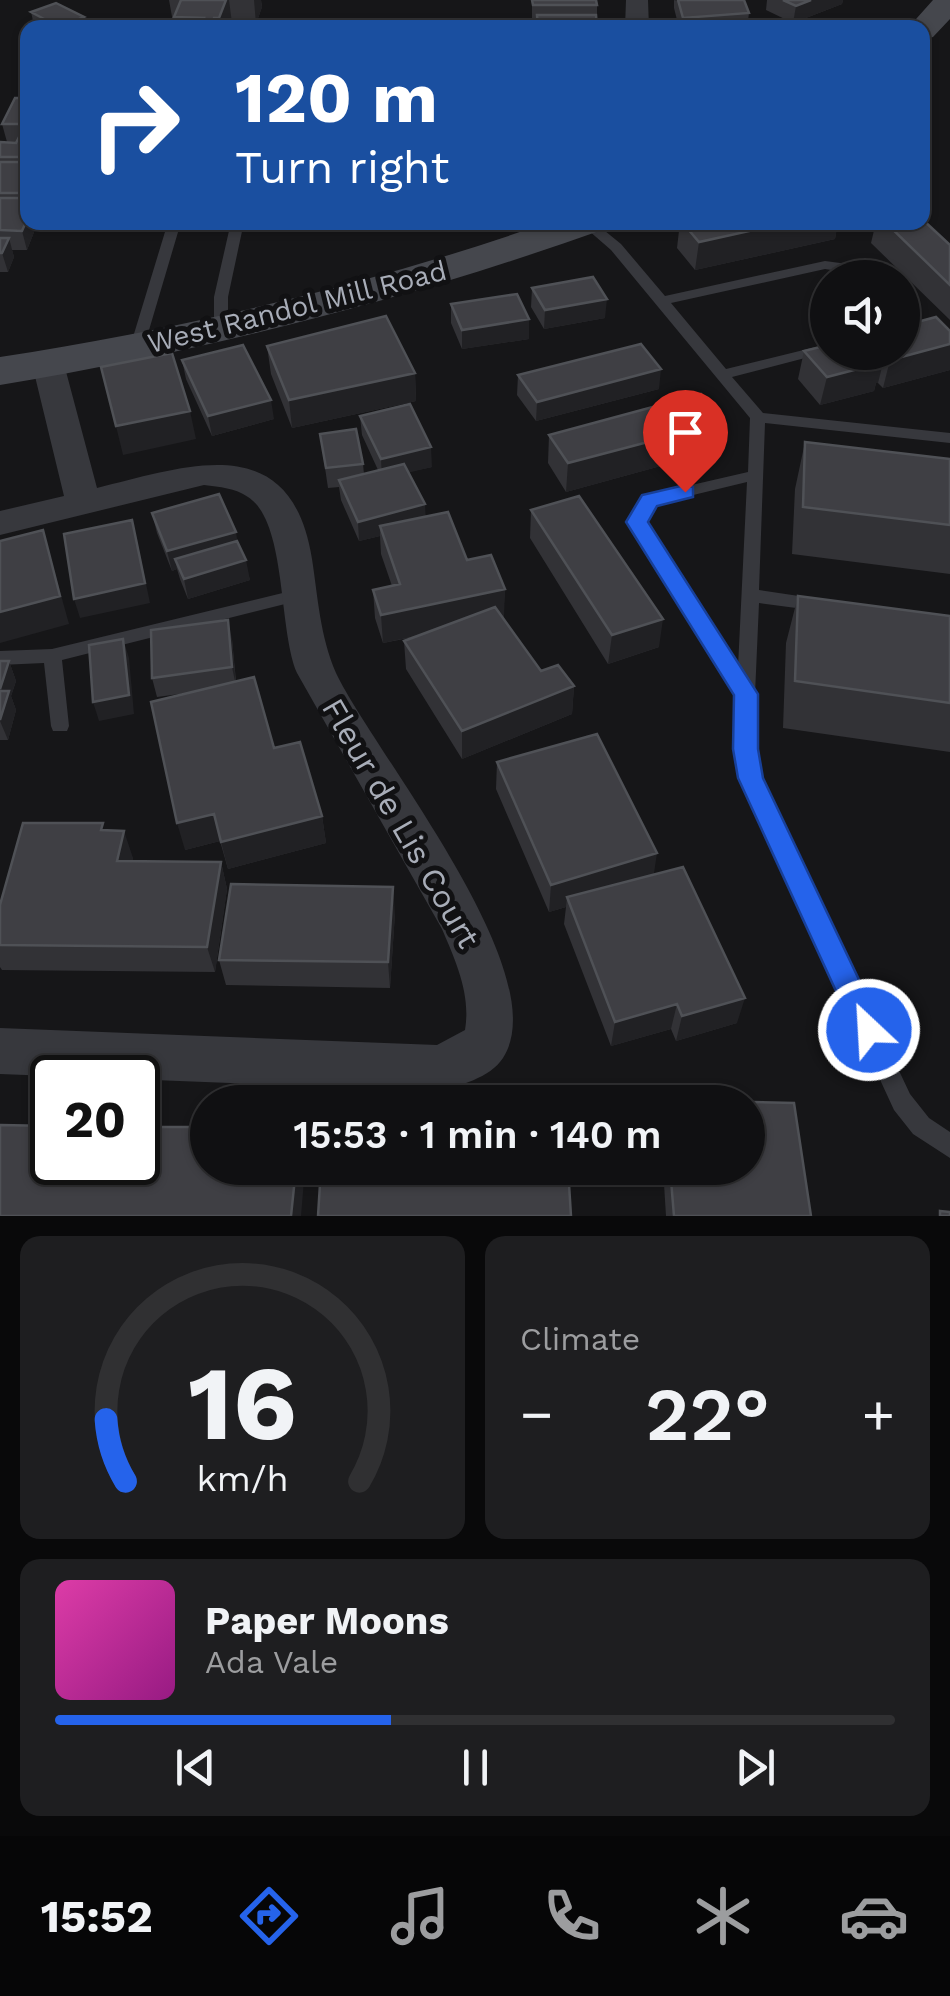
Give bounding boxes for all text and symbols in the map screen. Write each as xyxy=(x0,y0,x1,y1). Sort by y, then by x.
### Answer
text: 120 m xyxy=(235,57,438,139)
icon: right xyxy=(70,60,200,190)
text: Turn right xyxy=(235,141,449,194)
street label: West Randol Mill Road xyxy=(144,254,450,360)
map controls xyxy=(810,260,920,370)
button: sound xyxy=(810,260,920,370)
pin xyxy=(643,390,728,493)
icon: arrive xyxy=(658,405,713,460)
street label: Fleur de Lis Court xyxy=(314,691,488,955)
position arrow xyxy=(817,978,921,1082)
speed limit sign: 20 xyxy=(30,1055,160,1185)
text: 15:53 · 1 min · 140 m xyxy=(293,1113,662,1157)
text: Climate xyxy=(520,1320,640,1358)
text: 16 xyxy=(188,1342,297,1464)
text: 22° xyxy=(645,1370,770,1458)
text: − xyxy=(520,1382,553,1446)
text: + xyxy=(862,1382,895,1446)
text: km/h xyxy=(196,1458,289,1500)
text: Paper Moons xyxy=(205,1599,449,1643)
text: Ada Vale xyxy=(205,1643,338,1681)
icon: previous xyxy=(168,1740,223,1795)
icon: pause xyxy=(448,1740,503,1795)
icon: next xyxy=(728,1740,783,1795)
icon: directions xyxy=(234,1881,304,1951)
icon: music xyxy=(385,1881,455,1951)
icon: phone xyxy=(537,1881,607,1951)
icon: climate xyxy=(688,1881,758,1951)
icon: car xyxy=(839,1881,909,1951)
text: 15:52 xyxy=(41,1890,153,1943)

